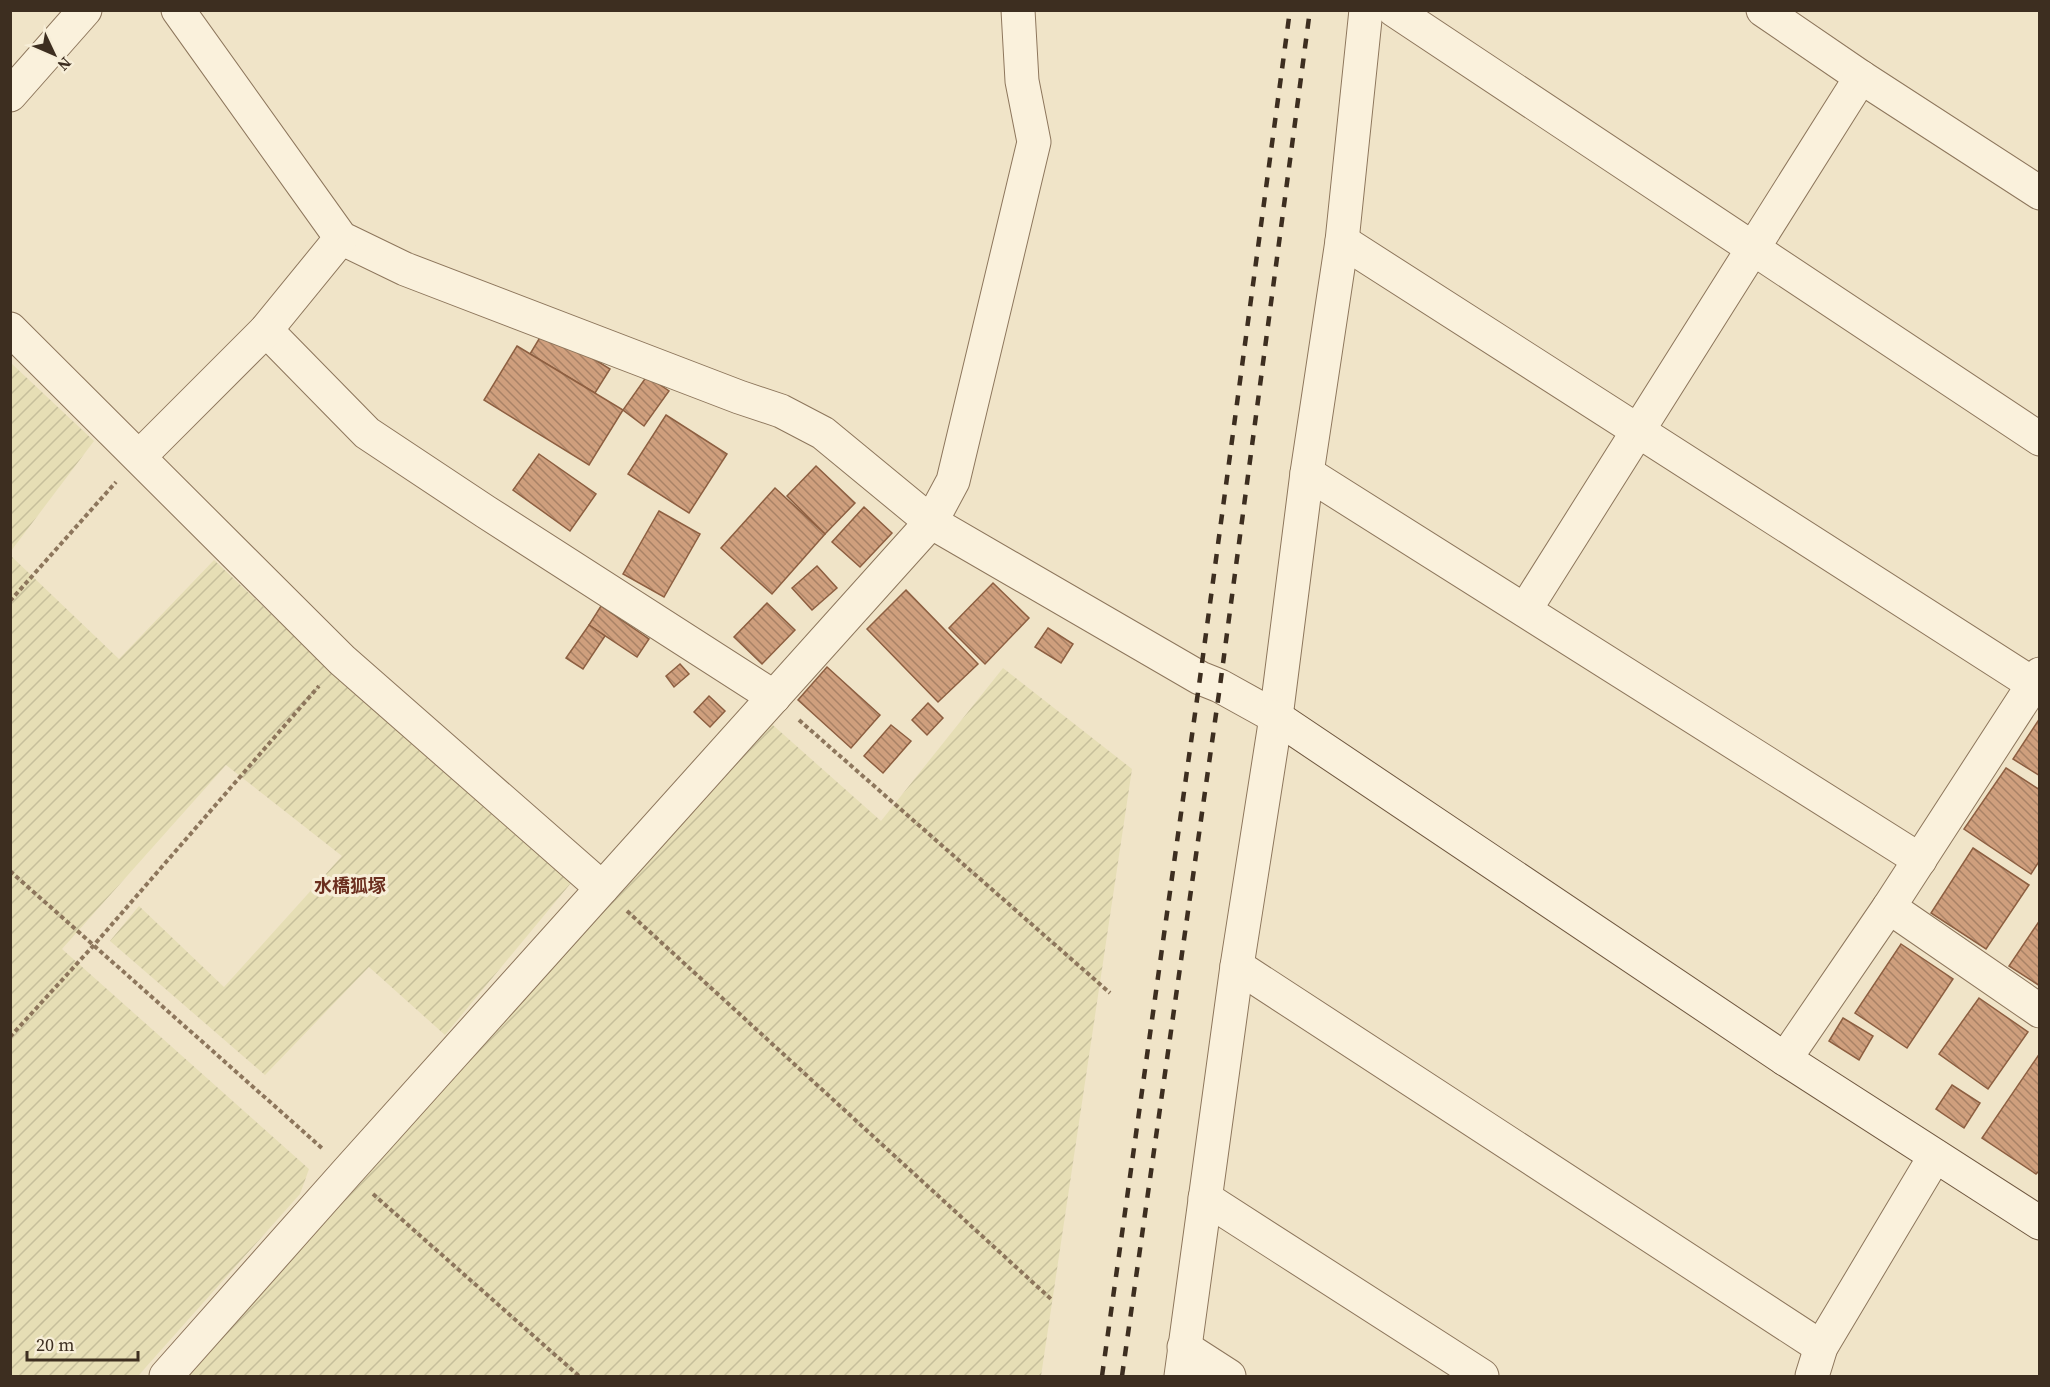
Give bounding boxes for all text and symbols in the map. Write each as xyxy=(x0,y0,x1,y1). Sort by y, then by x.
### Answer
north arrow xyxy=(24,24,84,84)
text: N xyxy=(53,53,77,77)
district label: 水橋狐塚 xyxy=(314,873,386,898)
scale bar xyxy=(27,1324,138,1362)
text: 20 m xyxy=(36,1332,74,1357)

